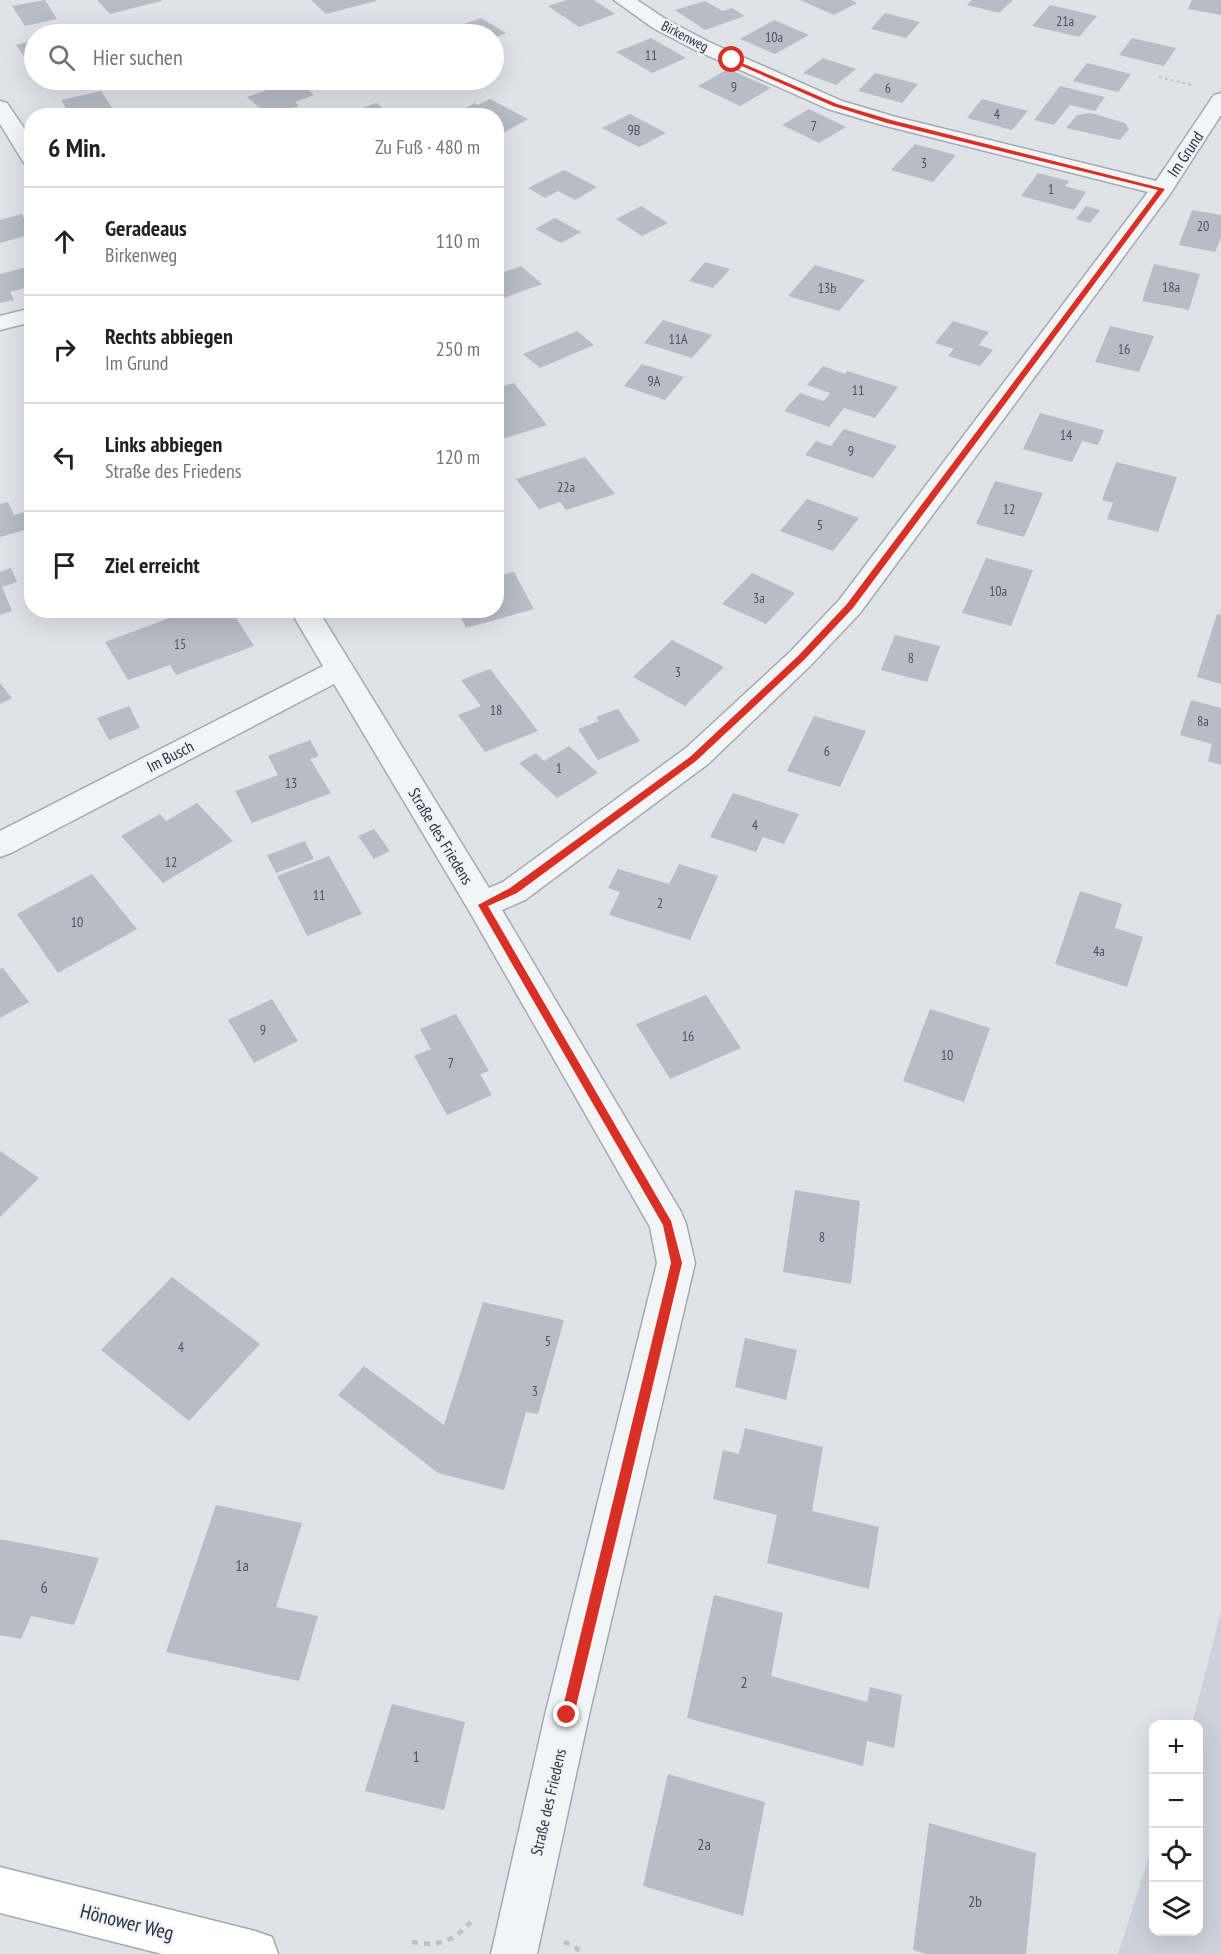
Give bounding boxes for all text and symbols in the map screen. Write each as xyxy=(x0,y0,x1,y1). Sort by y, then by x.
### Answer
house number: 21a xyxy=(1056,12,1074,30)
street label: Birkenweg xyxy=(658,17,712,55)
search box xyxy=(24,24,504,90)
house number: 10a xyxy=(765,28,783,46)
icon: search xyxy=(45,41,78,74)
text: Hier suchen xyxy=(93,43,183,71)
house number: 11 xyxy=(645,46,657,64)
route start xyxy=(718,46,744,72)
house number: 9 xyxy=(731,78,737,96)
house number: 6 xyxy=(885,79,891,97)
house number: 4 xyxy=(994,105,1001,123)
house number: 7 xyxy=(811,117,817,135)
house number: 9B xyxy=(628,121,640,139)
street label: Im Grund xyxy=(1163,127,1207,181)
text: 6 Min. xyxy=(48,131,106,164)
text: Zu Fuß · 480 m xyxy=(375,134,480,160)
house number: 3 xyxy=(921,154,927,172)
house number: 1 xyxy=(1048,180,1054,198)
text: Geradeaus xyxy=(105,214,187,242)
house number: 20 xyxy=(1197,217,1209,235)
icon: ahead xyxy=(48,225,81,258)
text: 110 m xyxy=(436,228,480,254)
text: Birkenweg xyxy=(105,242,177,268)
house number: 18a xyxy=(1162,278,1180,296)
house number: 13b xyxy=(818,279,836,297)
text: Rechts abbiegen xyxy=(105,322,233,350)
house number: 11A xyxy=(668,330,688,348)
icon: right xyxy=(48,333,81,366)
text: 250 m xyxy=(436,336,480,362)
house number: 16 xyxy=(1118,340,1130,358)
text: Im Grund xyxy=(105,350,168,376)
house number: 9A xyxy=(648,372,661,390)
house number: 11 xyxy=(852,381,864,399)
house number: 14 xyxy=(1060,426,1073,444)
text: Links abbiegen xyxy=(105,430,222,458)
icon: left xyxy=(48,441,81,474)
house number: 9 xyxy=(848,442,854,460)
text: 120 m xyxy=(436,444,480,470)
text: Straße des Friedens xyxy=(105,458,242,484)
house number: 22a xyxy=(557,478,575,496)
house number: 12 xyxy=(1003,500,1015,518)
house number: 5 xyxy=(817,516,823,534)
icon: arrive xyxy=(48,549,81,582)
text: Ziel erreicht xyxy=(105,551,200,579)
house number: 10a xyxy=(989,582,1007,600)
house number: 3a xyxy=(753,589,765,607)
house number: 15 xyxy=(174,635,186,653)
house number: 8 xyxy=(908,649,914,667)
house number: 3 xyxy=(675,663,681,681)
house number: 18 xyxy=(490,701,502,719)
house number: 8a xyxy=(1197,712,1209,730)
street label: Im Busch xyxy=(143,736,197,776)
house number: 6 xyxy=(824,742,830,760)
house number: 1 xyxy=(556,759,562,777)
house number: 13 xyxy=(285,774,297,792)
street label: Straße des Friedens xyxy=(404,784,478,888)
house number: 4 xyxy=(752,816,759,834)
house number: 12 xyxy=(165,853,177,871)
house number: 11 xyxy=(313,886,325,904)
house number: 2 xyxy=(657,894,663,912)
house number: 10 xyxy=(71,913,83,931)
house number: 4a xyxy=(1093,942,1105,960)
house number: 9 xyxy=(260,1021,266,1039)
house number: 16 xyxy=(682,1027,694,1045)
house number: 10 xyxy=(941,1046,953,1064)
house number: 7 xyxy=(448,1054,454,1072)
house number: 8 xyxy=(819,1228,825,1246)
house number: 5 xyxy=(545,1332,551,1350)
house number: 4 xyxy=(178,1338,185,1356)
house number: 3 xyxy=(532,1382,538,1400)
house number: 1a xyxy=(235,1555,249,1575)
house number: 6 xyxy=(40,1577,48,1597)
house number: 2 xyxy=(740,1672,748,1692)
route end xyxy=(553,1701,579,1727)
map controls xyxy=(1149,1720,1203,1936)
button: + xyxy=(1149,1720,1203,1774)
house number: 1 xyxy=(412,1746,420,1766)
street label: Straße des Friedens xyxy=(526,1747,570,1857)
button: − xyxy=(1149,1774,1203,1828)
button: locate xyxy=(1149,1828,1203,1882)
house number: 2a xyxy=(697,1834,711,1854)
button: layers xyxy=(1149,1882,1203,1936)
house number: 2b xyxy=(968,1891,982,1911)
street label: Hönower Weg xyxy=(78,1898,176,1946)

